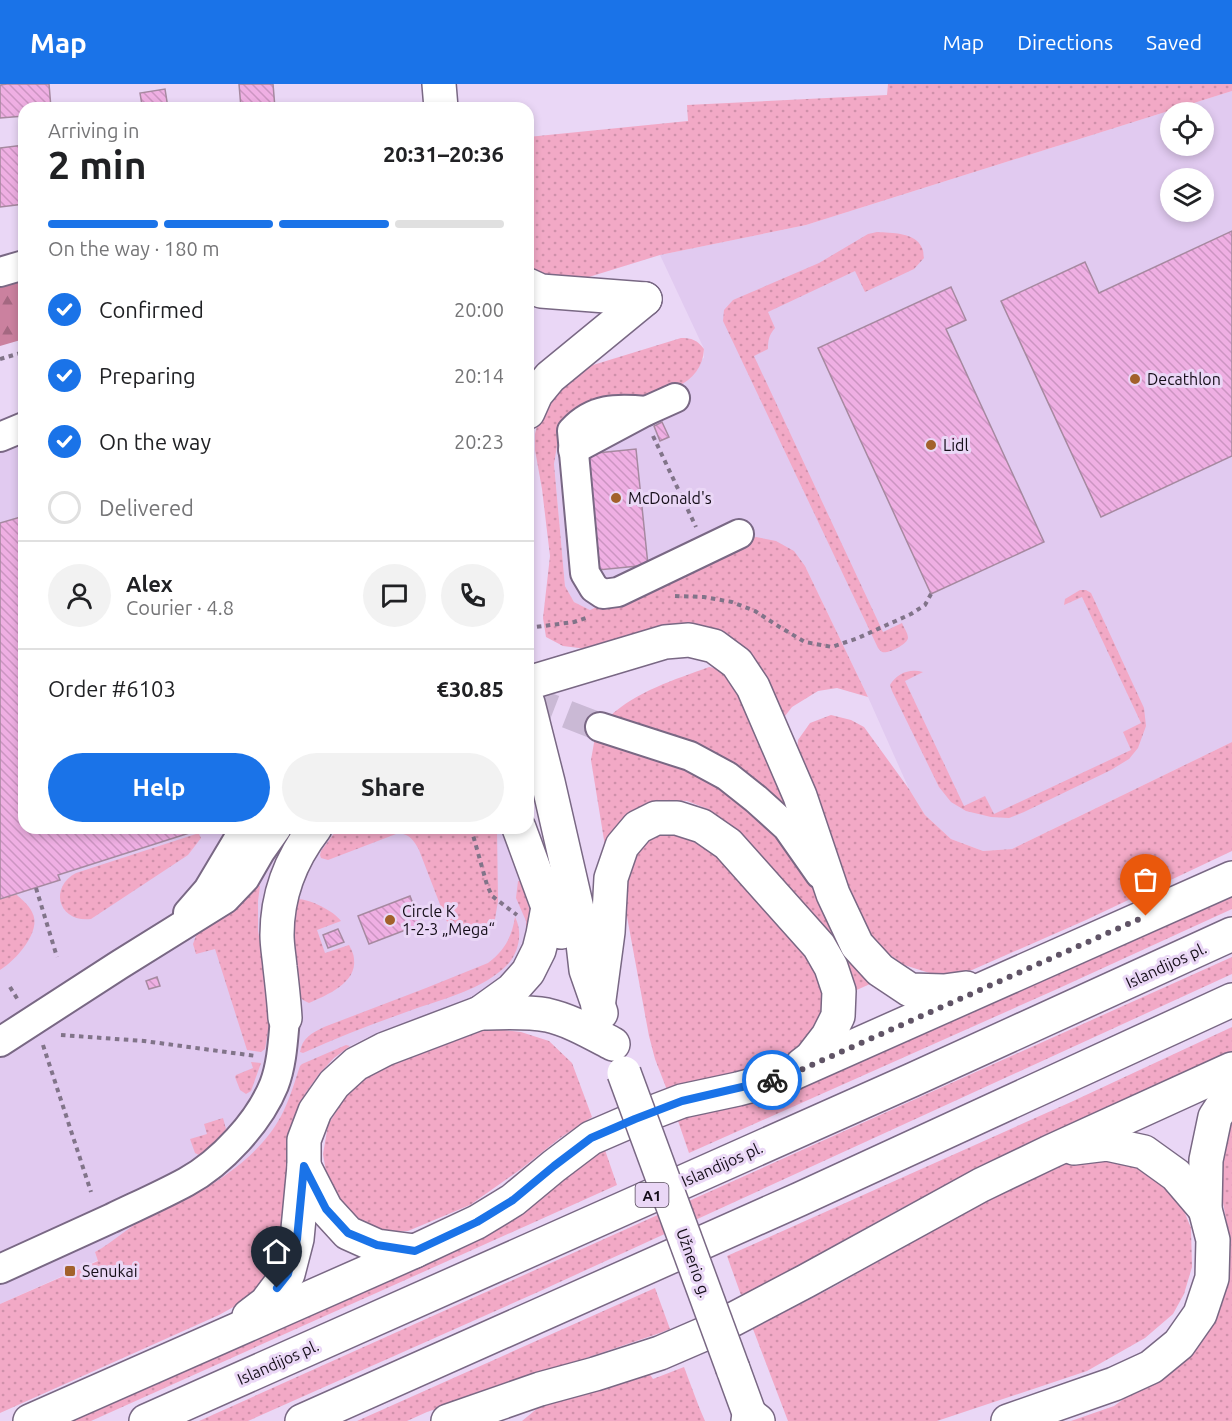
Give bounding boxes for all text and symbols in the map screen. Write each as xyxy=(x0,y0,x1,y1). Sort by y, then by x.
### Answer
text: Map xyxy=(30,27,87,58)
text: Map xyxy=(943,30,984,54)
text: Directions xyxy=(1017,30,1113,54)
text: Saved xyxy=(1146,30,1202,54)
map controls xyxy=(1160,102,1214,222)
button: locate xyxy=(1160,102,1214,156)
text: Arriving in xyxy=(48,119,139,142)
text: 20:31–20:36 xyxy=(383,141,504,166)
text: 2 min xyxy=(48,143,147,186)
button: layers xyxy=(1160,168,1214,222)
text: On the way · 180 m xyxy=(48,237,220,260)
icon: check xyxy=(48,293,81,326)
text: Confirmed xyxy=(99,297,204,322)
text: 20:00 xyxy=(454,298,504,321)
icon: check xyxy=(48,359,81,392)
text: Preparing xyxy=(99,363,196,388)
text: 20:14 xyxy=(454,364,504,387)
place label: Decathlon xyxy=(1147,370,1221,388)
marker: Decathlon xyxy=(1128,372,1142,386)
icon: check xyxy=(48,425,81,458)
text: On the way xyxy=(99,429,211,454)
text: 20:23 xyxy=(454,430,504,453)
place label: Lidl xyxy=(943,436,969,454)
marker: Lidl xyxy=(924,438,938,452)
place label: McDonald's xyxy=(628,489,712,507)
marker: McDonald's xyxy=(609,491,623,505)
text: Delivered xyxy=(99,495,194,520)
button: person xyxy=(48,564,111,627)
button: chat xyxy=(363,564,426,627)
button: phone xyxy=(441,564,504,627)
text: Alex xyxy=(126,571,173,596)
text: Courier · 4.8 xyxy=(126,596,234,619)
text: Order #6103 xyxy=(48,676,176,701)
text: €30.85 xyxy=(437,676,504,701)
button: Help xyxy=(48,753,270,822)
button: Share xyxy=(282,753,504,822)
pin xyxy=(1120,854,1171,916)
icon: bag xyxy=(1129,863,1162,896)
place label: Circle K 1-2-3 „Mega“ xyxy=(402,902,495,938)
marker: Circle K 1-2-3 „Mega“ xyxy=(383,913,397,927)
street label: Islandijos pl. xyxy=(1123,938,1209,992)
courier xyxy=(742,1050,802,1110)
icon: bike xyxy=(756,1064,789,1097)
street label: Islandijos pl. xyxy=(678,1138,766,1190)
road number: A1 xyxy=(636,1183,668,1207)
pin xyxy=(251,1226,302,1288)
street label: Užnerio g. xyxy=(673,1226,715,1300)
icon: home xyxy=(260,1235,293,1268)
place label: Senukai xyxy=(82,1262,138,1280)
marker: Senukai xyxy=(63,1264,77,1278)
street label: Islandijos pl. xyxy=(234,1336,322,1388)

